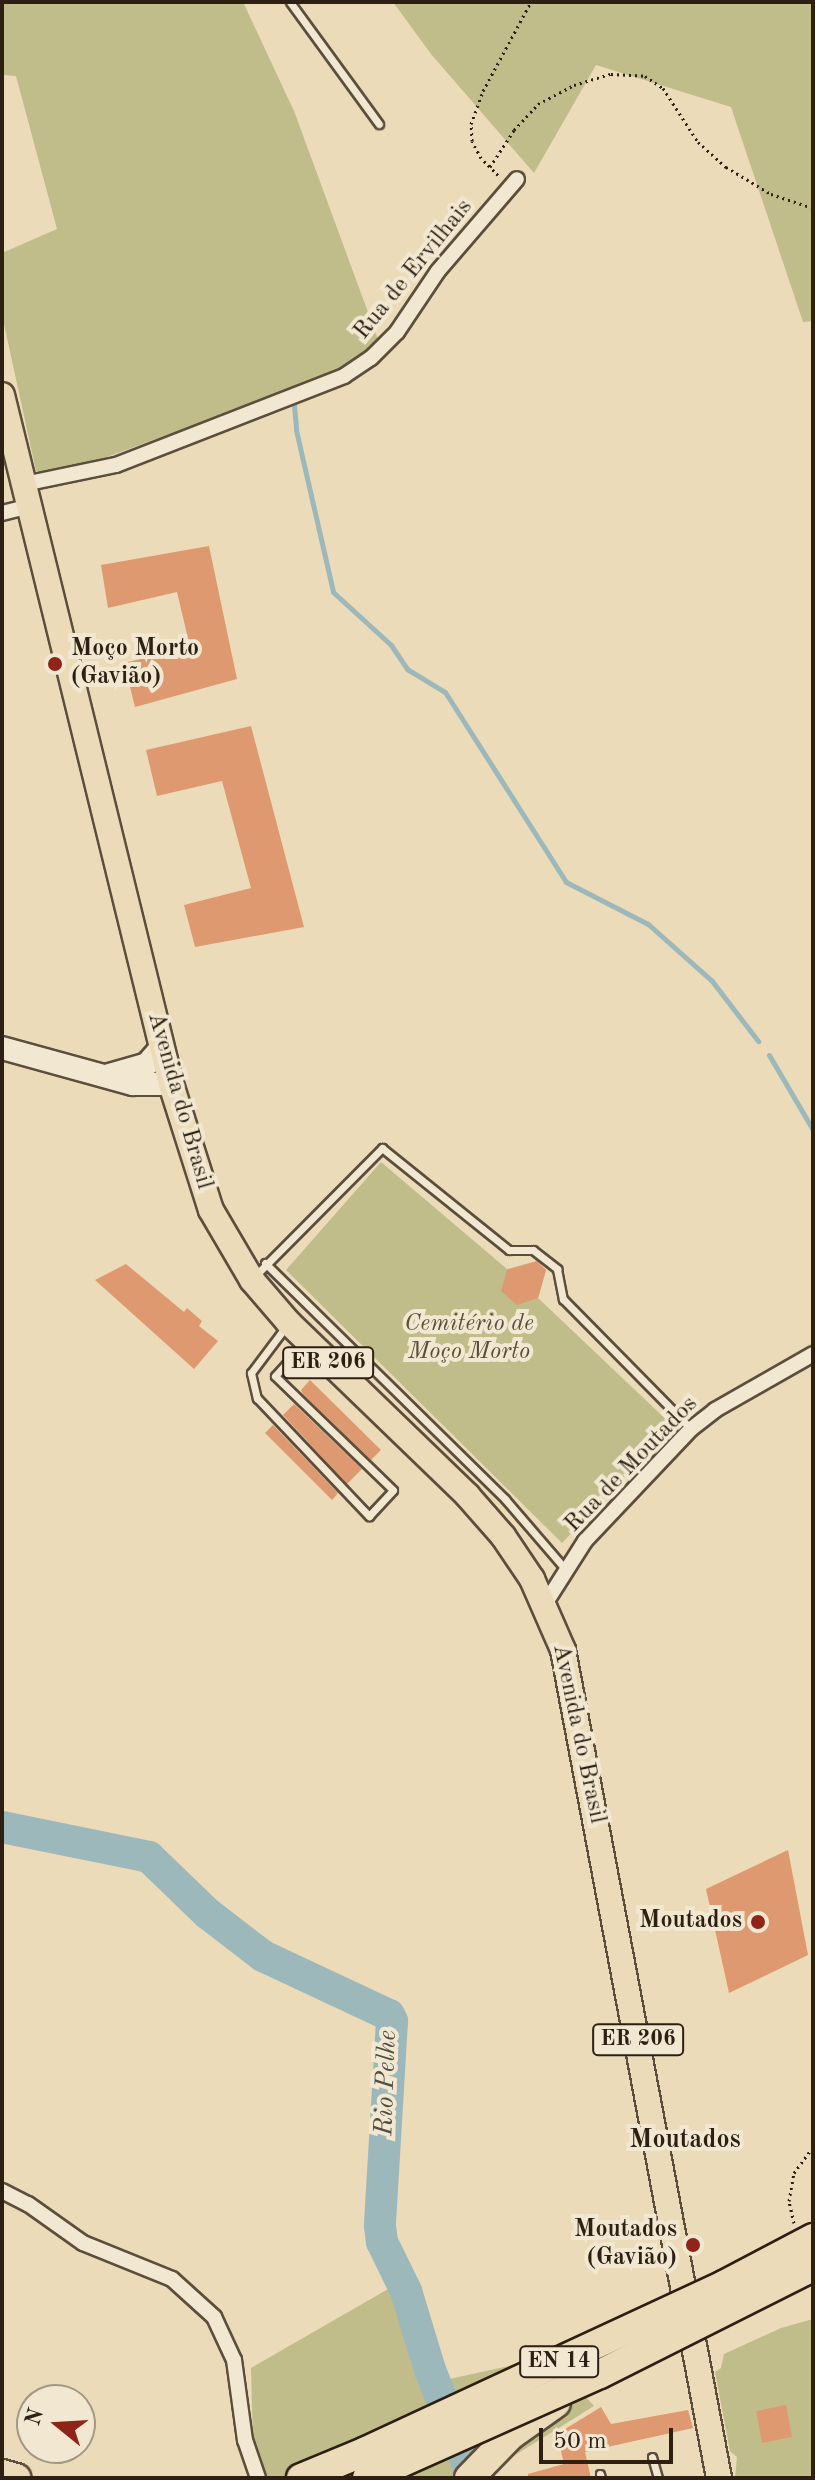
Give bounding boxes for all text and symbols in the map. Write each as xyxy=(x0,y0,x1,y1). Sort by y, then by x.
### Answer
street label: Rua de Ervilhais xyxy=(348,194,480,346)
place label: Moço Morto (Gavião) xyxy=(71,636,199,692)
marker: Moço Morto (Gavião) xyxy=(46,655,64,673)
street label: Avenida do Brasil xyxy=(140,1009,218,1193)
park label: Cemitério de Moço Morto xyxy=(404,1311,534,1367)
road number: ER 206 xyxy=(282,1345,374,1381)
street label: Rua de Moutados xyxy=(560,1391,704,1539)
street label: Avenida do Brasil xyxy=(545,1642,611,1826)
place label: Moutados xyxy=(639,1908,742,1936)
marker: Moutados xyxy=(749,1913,767,1931)
road number: ER 206 xyxy=(592,2022,684,2058)
water label: Rio Pelhe xyxy=(370,2030,404,2136)
district label: Moutados xyxy=(629,2125,741,2157)
place label: Moutados (Gavião) xyxy=(574,2217,677,2273)
marker: Moutados (Gavião) xyxy=(684,2236,702,2254)
road number: EN 14 xyxy=(519,2344,599,2380)
north arrow xyxy=(16,2384,96,2464)
text: N xyxy=(22,2406,48,2429)
scale bar xyxy=(543,2412,677,2462)
text: 50 m xyxy=(553,2430,607,2454)

